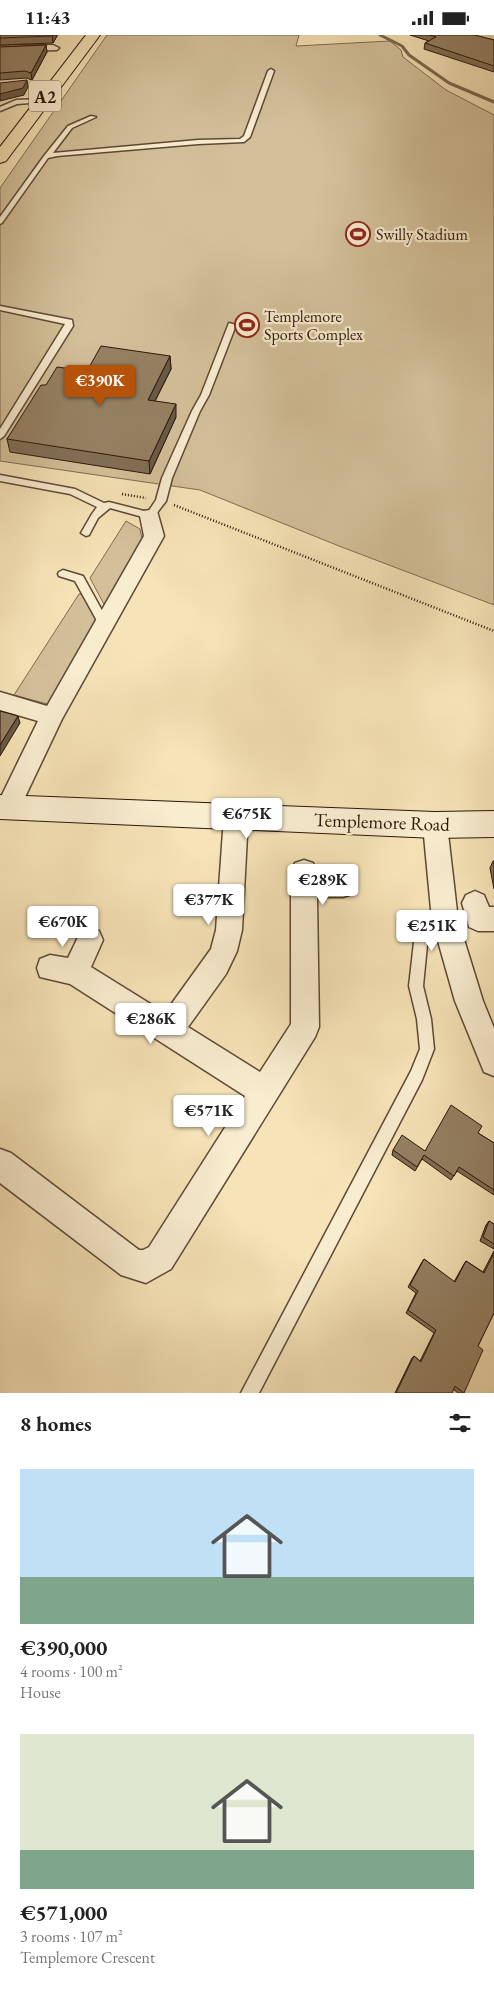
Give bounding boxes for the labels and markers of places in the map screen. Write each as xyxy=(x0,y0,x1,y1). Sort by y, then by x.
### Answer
sports icon: Swilly Stadium xyxy=(345,221,371,247)
place label: Swilly Stadium xyxy=(376,224,469,245)
place label: Templemore Sports Complex xyxy=(264,306,363,345)
sports icon: Templemore Sports Complex xyxy=(234,312,260,338)
pin: €390K xyxy=(65,365,135,407)
pin: €675K xyxy=(212,797,282,840)
pin: €289K xyxy=(288,863,358,906)
pin: €377K xyxy=(174,883,244,926)
pin: €670K xyxy=(28,905,98,948)
pin: €251K xyxy=(397,909,467,952)
pin: €286K xyxy=(116,1003,186,1045)
pin: €571K xyxy=(174,1095,244,1137)

